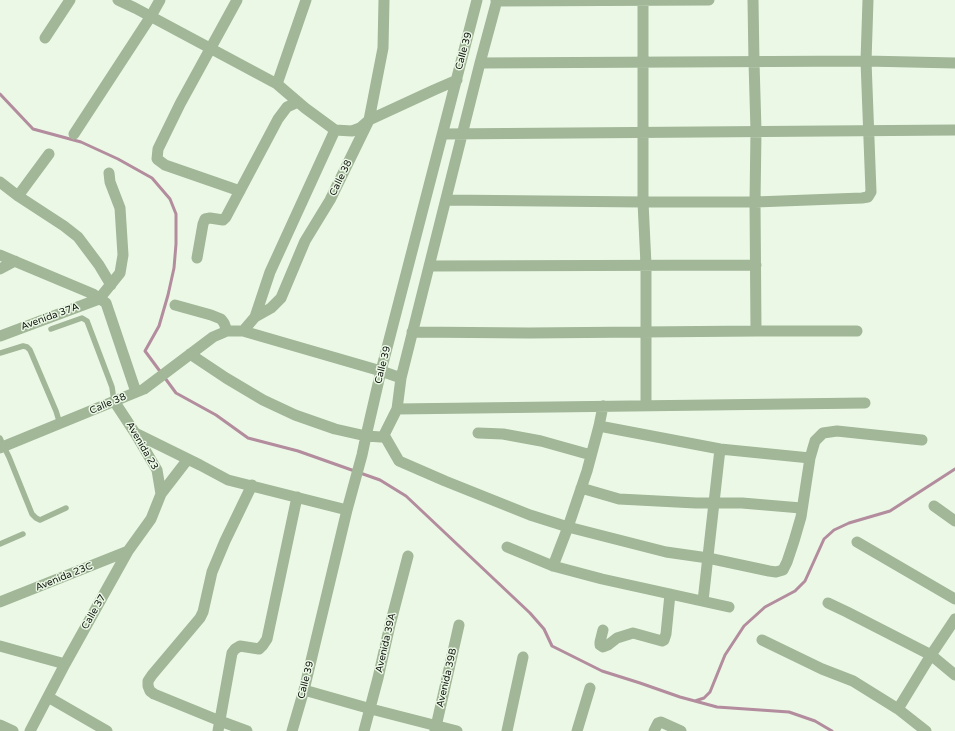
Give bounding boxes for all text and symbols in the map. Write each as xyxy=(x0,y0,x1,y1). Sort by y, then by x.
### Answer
street label: Calle 39 xyxy=(453,31,475,71)
street label: Calle 38 xyxy=(327,158,355,198)
street label: Avenida 37A xyxy=(19,301,81,333)
street label: Calle 39 xyxy=(373,345,393,385)
street label: Calle 38 xyxy=(88,391,128,417)
street label: Avenida 23 xyxy=(123,420,161,472)
street label: Avenida 23C xyxy=(34,560,94,594)
street label: Calle 37 xyxy=(79,592,109,632)
street label: Avenida 39A xyxy=(373,612,399,674)
street label: Avenida 39B xyxy=(434,647,460,709)
street label: Calle 39 xyxy=(296,660,316,700)

